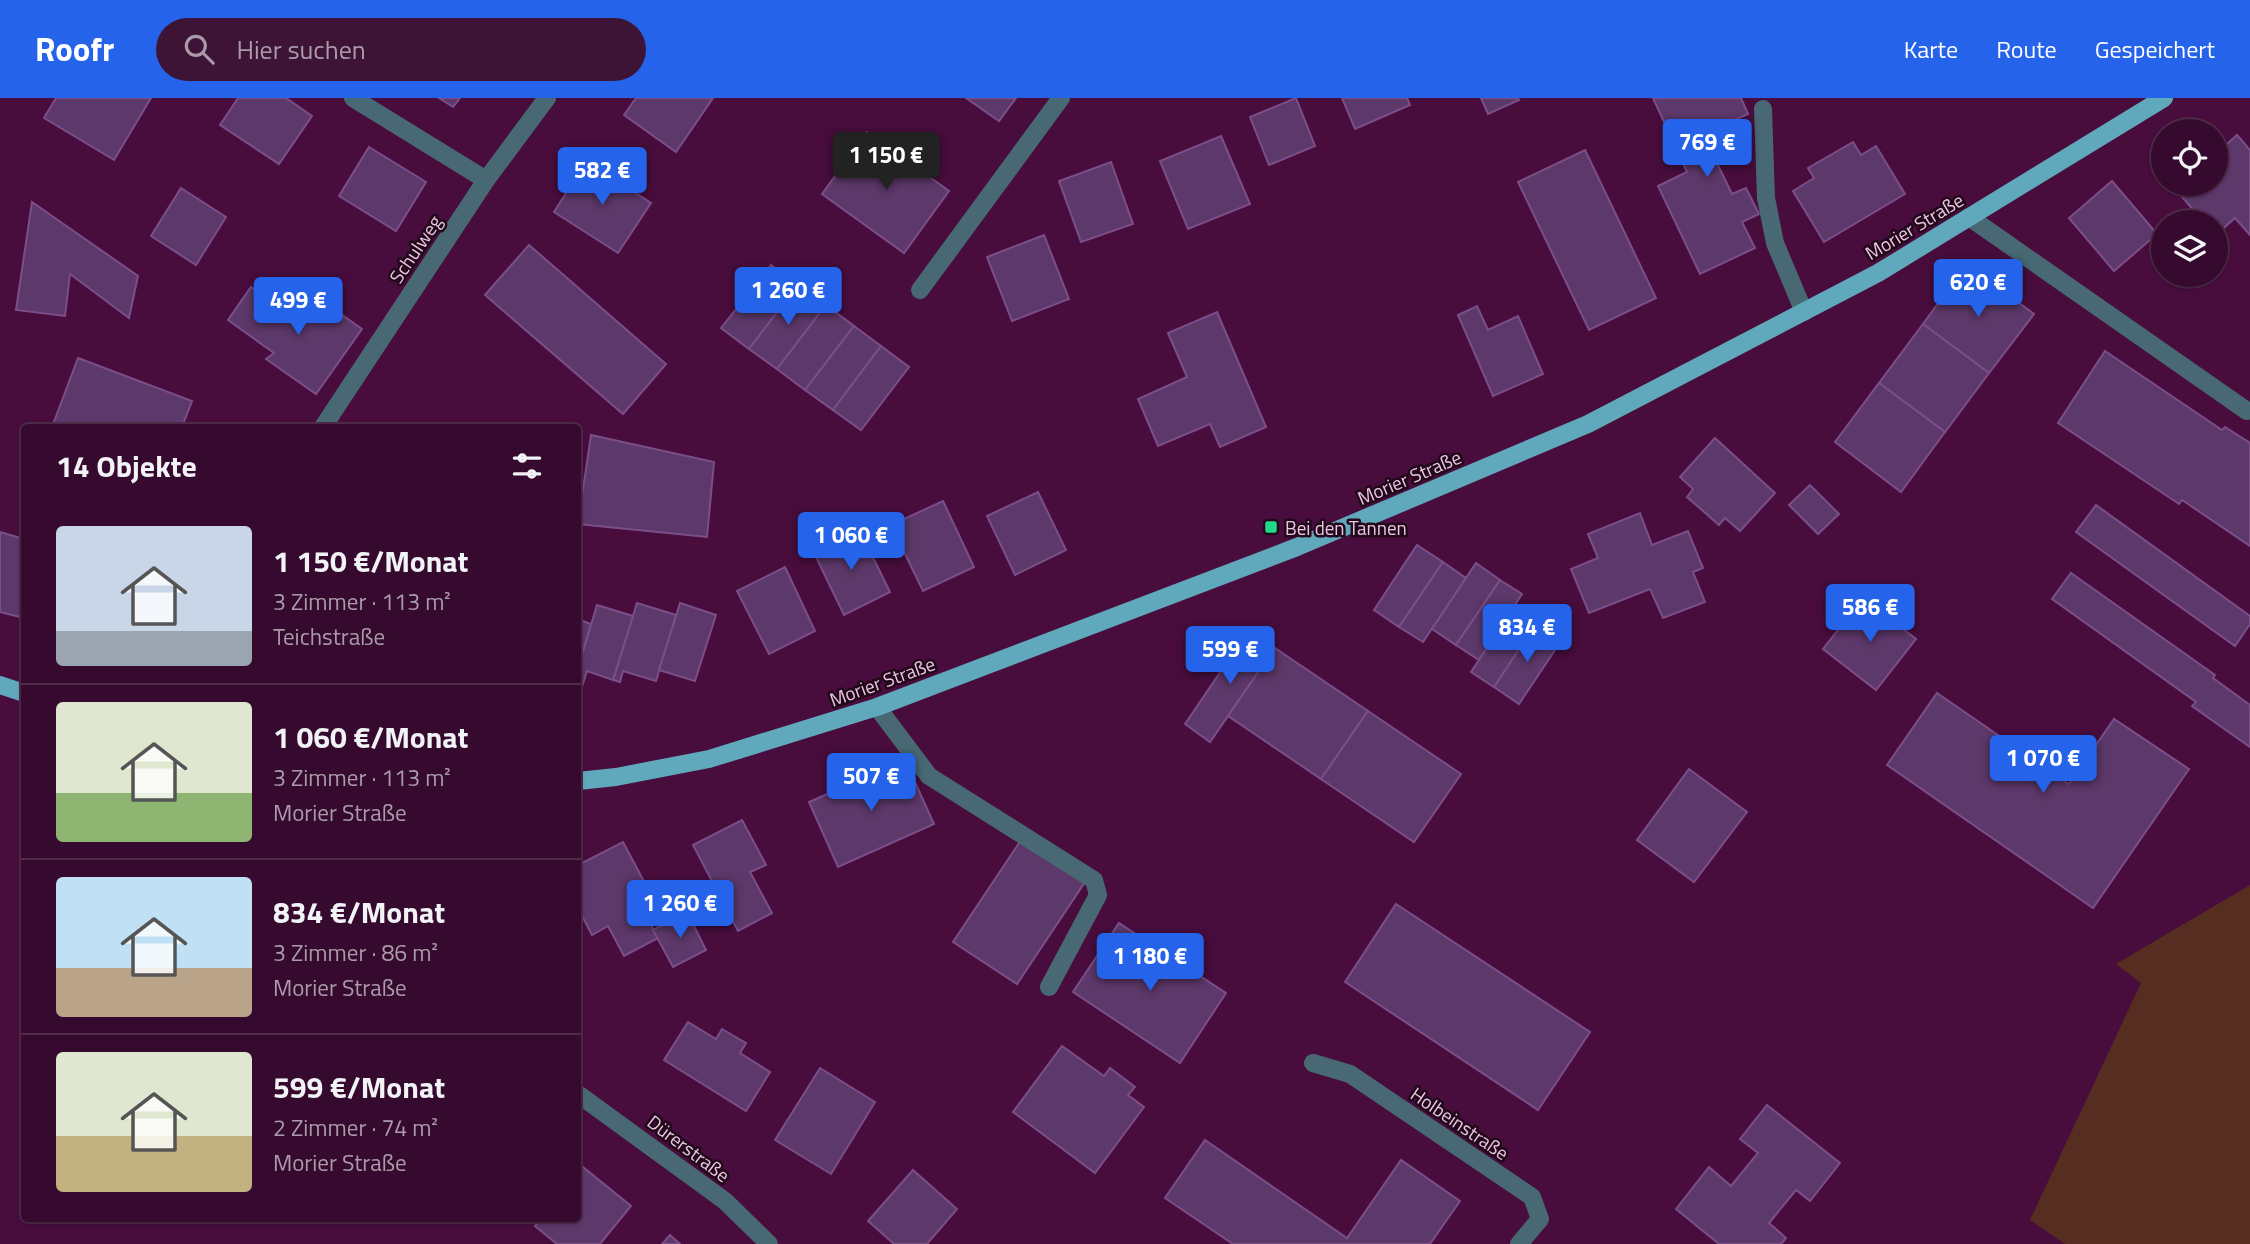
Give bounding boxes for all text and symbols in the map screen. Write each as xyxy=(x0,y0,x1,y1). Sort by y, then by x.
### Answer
search box xyxy=(156,18,646,81)
text: Roofr xyxy=(35,24,114,74)
icon: search xyxy=(180,30,218,68)
text: Hier suchen xyxy=(236,30,366,69)
text: Karte xyxy=(1904,31,1958,67)
text: Route xyxy=(1996,31,2057,67)
text: Gespeichert xyxy=(2095,31,2215,67)
map controls xyxy=(2151,119,2228,287)
button: locate xyxy=(2151,119,2228,196)
pin: 769 € xyxy=(1658,120,1756,179)
text: 769 € xyxy=(1679,124,1735,159)
pin: 1 150 € xyxy=(821,132,951,192)
text: 1 150 € xyxy=(849,137,923,172)
pin: 582 € xyxy=(553,148,651,207)
text: 582 € xyxy=(574,152,630,187)
street label: Morier Straße xyxy=(1859,185,1969,267)
street label: Schulweg xyxy=(381,209,449,289)
button: layers xyxy=(2151,210,2228,287)
pin: 620 € xyxy=(1929,260,2027,319)
text: 620 € xyxy=(1950,264,2006,299)
pin: 1 260 € xyxy=(723,268,853,327)
text: 1 260 € xyxy=(751,272,825,307)
pin: 499 € xyxy=(249,278,347,337)
text: 499 € xyxy=(270,282,326,317)
street label: Morier Straße xyxy=(1353,442,1465,512)
text: 14 Objekte xyxy=(56,443,197,489)
icon: filters xyxy=(508,447,546,485)
pin: 1 060 € xyxy=(786,512,916,572)
place label: Bei den Tannen xyxy=(1285,513,1407,542)
text: 1 060 € xyxy=(814,517,888,552)
marker: Bei den Tannen xyxy=(1263,519,1279,535)
text: 1 150 €/Monat xyxy=(273,538,469,584)
icon: home xyxy=(112,554,196,638)
text: 3 Zimmer · 113 m² xyxy=(273,584,451,619)
pin: 586 € xyxy=(1821,584,1919,644)
text: 586 € xyxy=(1842,589,1898,624)
pin: 834 € xyxy=(1478,604,1576,664)
text: 834 € xyxy=(1499,609,1555,644)
text: Teichstraße xyxy=(273,619,385,654)
pin: 599 € xyxy=(1181,626,1279,686)
text: 599 € xyxy=(1202,631,1258,666)
street label: Morier Straße xyxy=(825,648,939,714)
text: 1 060 €/Monat xyxy=(273,714,469,760)
icon: home xyxy=(112,730,196,814)
pin: 1 070 € xyxy=(1978,736,2108,795)
text: 1 070 € xyxy=(2006,740,2080,775)
pin: 507 € xyxy=(822,754,920,813)
text: 507 € xyxy=(843,758,899,793)
text: 3 Zimmer · 113 m² xyxy=(273,760,451,795)
text: Morier Straße xyxy=(273,795,407,830)
pin: 1 260 € xyxy=(615,880,745,940)
text: 1 260 € xyxy=(643,885,717,920)
text: 834 €/Monat xyxy=(273,889,445,935)
icon: home xyxy=(112,905,196,989)
pin: 1 180 € xyxy=(1085,934,1215,993)
text: 3 Zimmer · 86 m² xyxy=(273,935,438,970)
text: 1 180 € xyxy=(1113,938,1187,973)
text: Morier Straße xyxy=(273,970,407,1005)
text: 599 €/Monat xyxy=(273,1064,445,1110)
street label: Holbeinstraße xyxy=(1405,1079,1515,1167)
icon: home xyxy=(112,1080,196,1164)
street label: Dürerstraße xyxy=(642,1107,736,1189)
text: 2 Zimmer · 74 m² xyxy=(273,1110,438,1145)
text: Morier Straße xyxy=(273,1145,407,1180)

